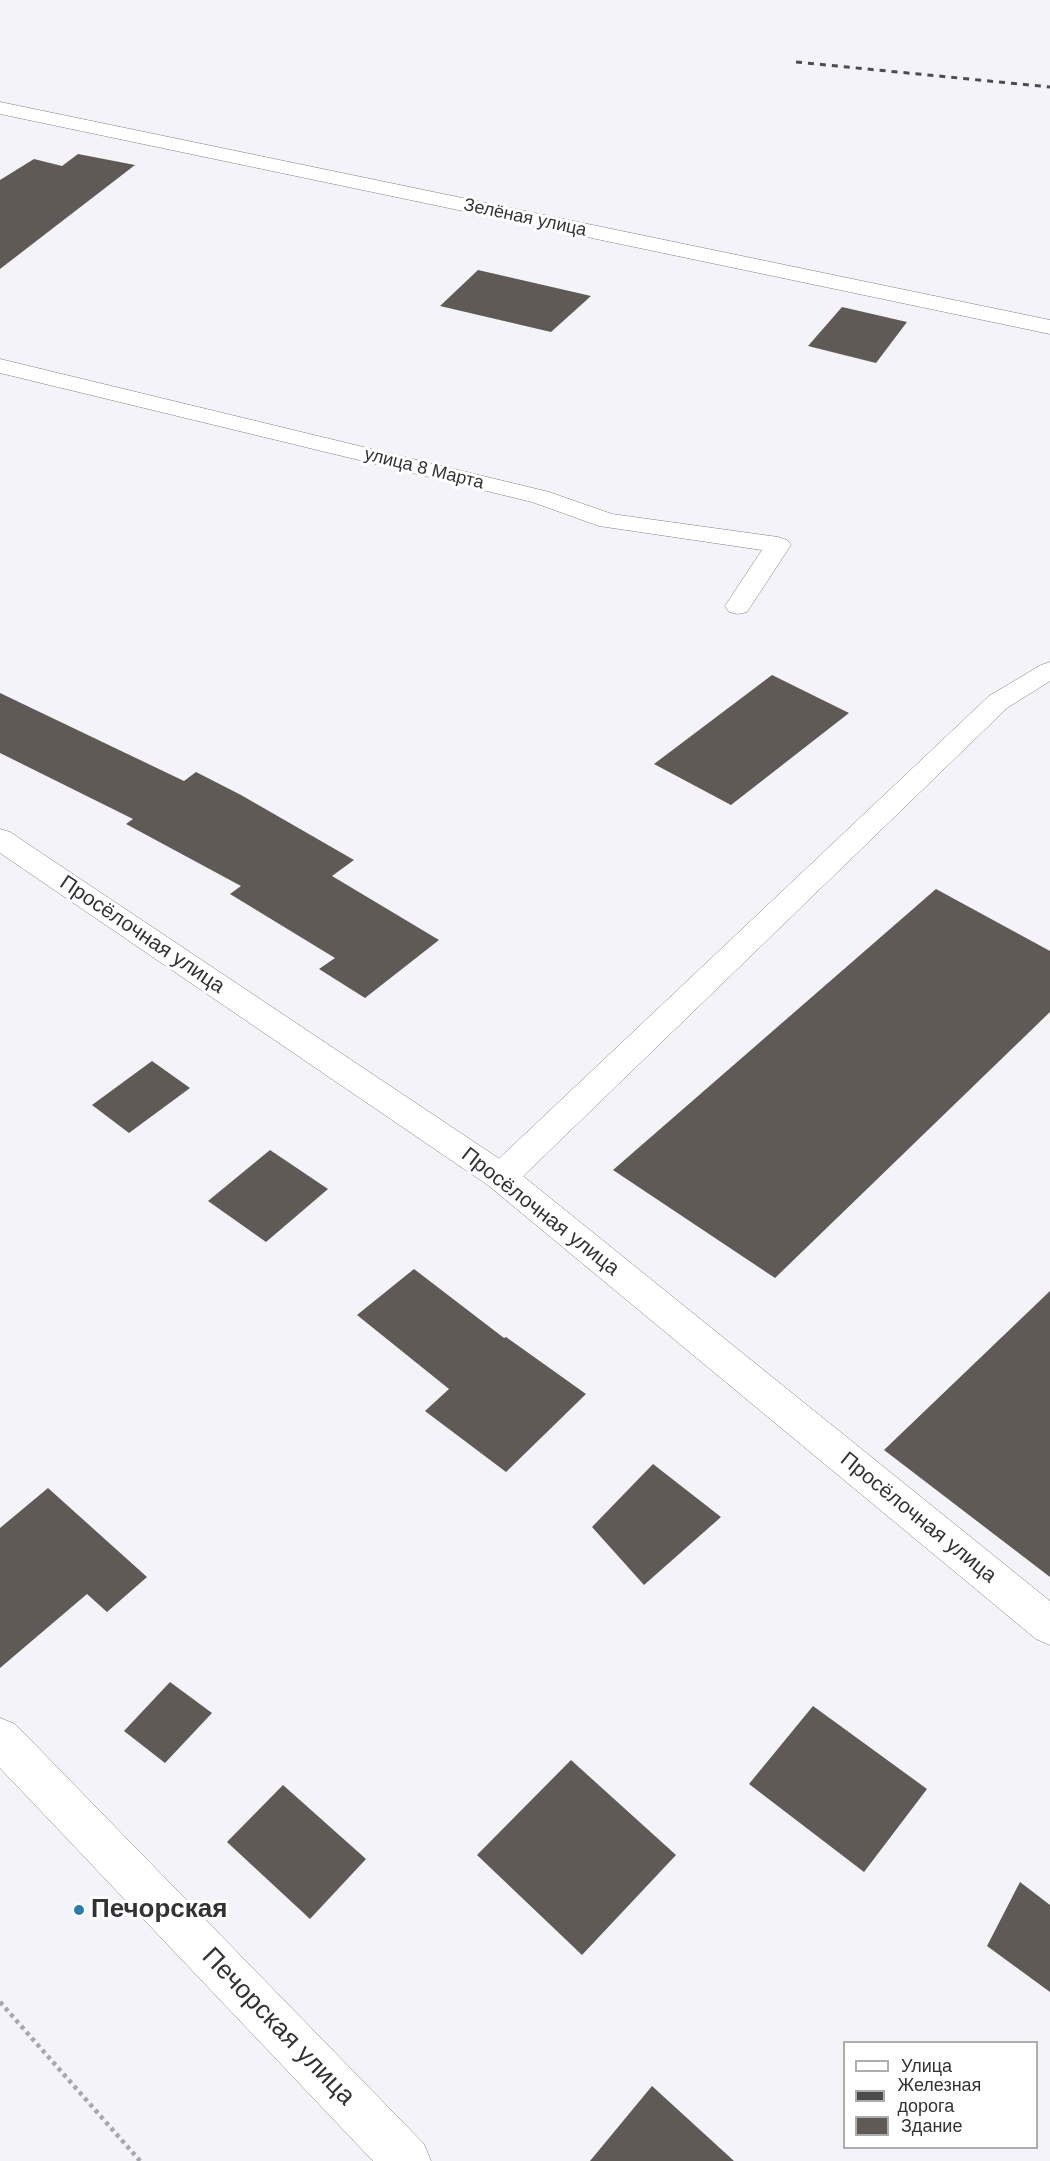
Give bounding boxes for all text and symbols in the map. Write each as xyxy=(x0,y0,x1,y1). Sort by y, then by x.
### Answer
street label: Зелёная улица xyxy=(462,194,588,242)
street label: улица 8 Марта xyxy=(362,444,486,494)
street label: Просёлочная улица xyxy=(55,870,229,1000)
street label: Просёлочная улица xyxy=(456,1143,624,1281)
street label: Просёлочная улица xyxy=(835,1447,1001,1589)
place label: Печорская xyxy=(91,1894,227,1926)
marker: Печорская xyxy=(72,1903,86,1917)
street label: Печорская улица xyxy=(195,1942,361,2112)
legend xyxy=(843,2041,1038,2149)
text: Улица xyxy=(901,2056,952,2076)
text: Железная дорога xyxy=(897,2075,981,2116)
text: Здание xyxy=(901,2116,962,2136)

